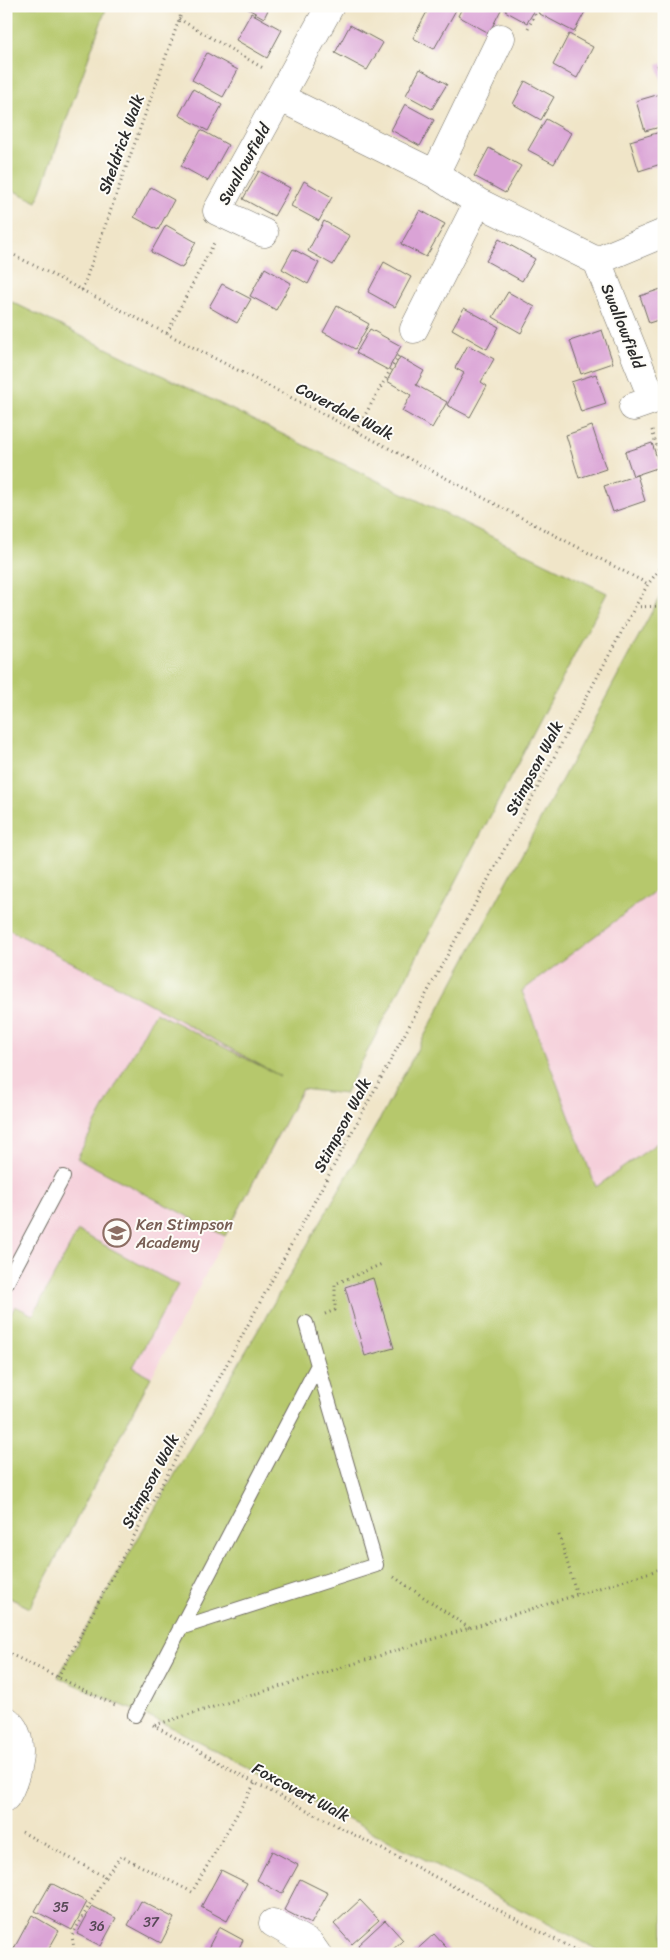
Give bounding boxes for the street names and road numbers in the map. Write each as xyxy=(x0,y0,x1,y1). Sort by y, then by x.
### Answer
street label: Sheldrick Walk xyxy=(89,89,153,198)
street label: Swallowfield xyxy=(210,116,279,210)
street label: Swallowfield xyxy=(593,279,654,375)
street label: Coverdale Walk xyxy=(291,374,399,448)
street label: Stimpson Walk xyxy=(497,715,571,821)
street label: Stimpson Walk xyxy=(305,1072,379,1178)
street label: Stimpson Walk xyxy=(113,1428,187,1534)
street label: Foxcovert Walk xyxy=(247,1754,356,1830)

